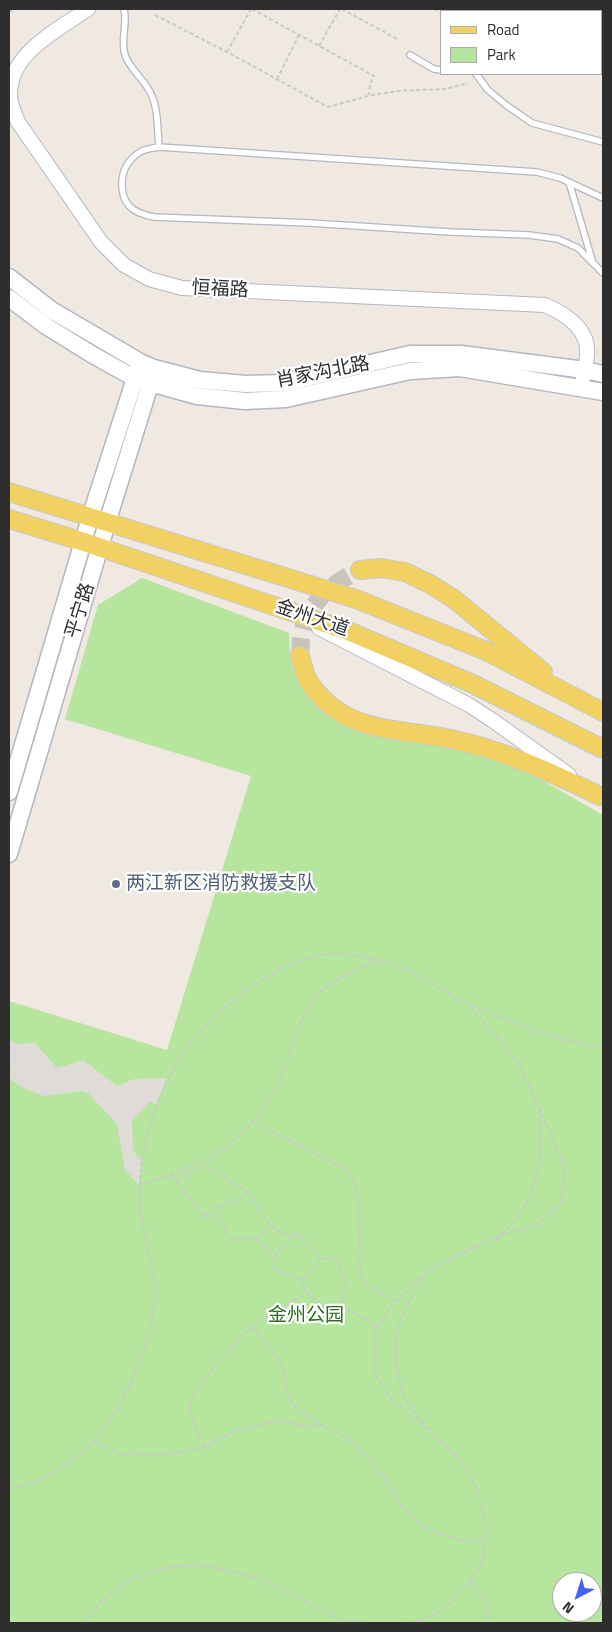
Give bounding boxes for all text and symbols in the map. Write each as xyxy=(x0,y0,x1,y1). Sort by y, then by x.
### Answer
legend xyxy=(440,10,602,75)
text: Road xyxy=(487,18,519,41)
text: Park xyxy=(487,43,516,66)
street label: 恒福路 xyxy=(191,277,249,303)
street label: 肖家沟北路 xyxy=(274,353,372,393)
street label: 平宁路 xyxy=(62,580,100,642)
street label: 金州大道 xyxy=(272,596,352,642)
place label: 两江新区消防救援支队 xyxy=(126,873,316,895)
marker: 两江新区消防救援支队 xyxy=(110,878,122,890)
park label: 金州公园 xyxy=(268,1305,344,1327)
north arrow xyxy=(552,1572,602,1622)
text: N xyxy=(557,1597,578,1619)

